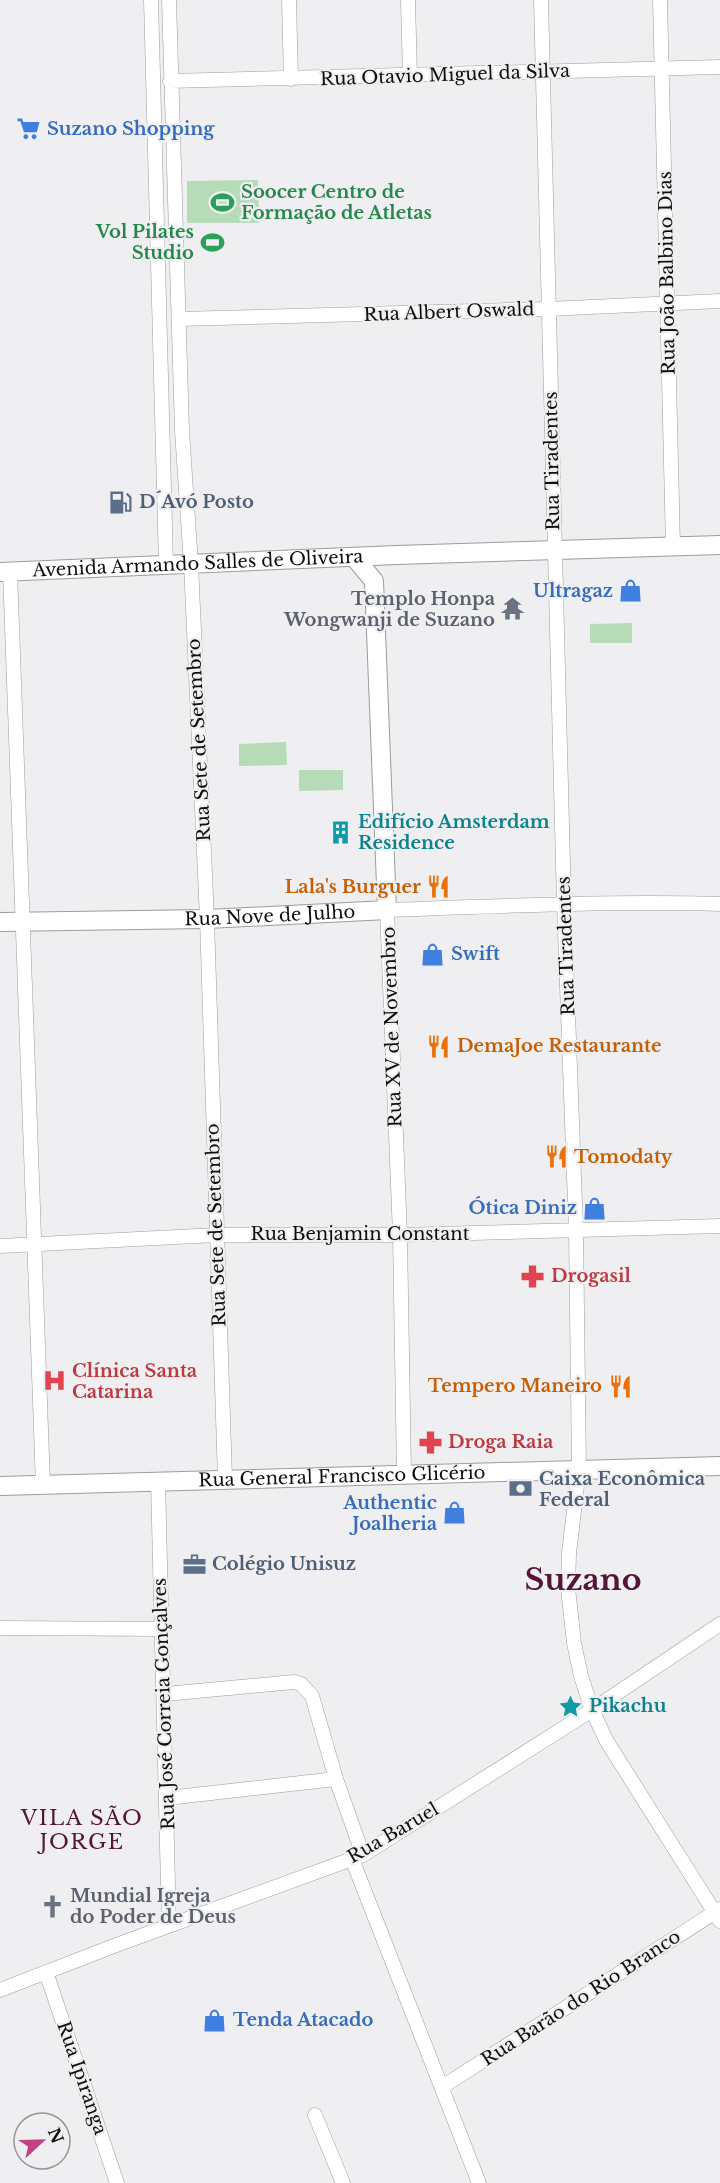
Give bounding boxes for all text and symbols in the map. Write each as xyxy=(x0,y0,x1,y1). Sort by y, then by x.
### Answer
street label: Rua Otavio Miguel da Silva xyxy=(320,60,570,90)
supermarket icon: Suzano Shopping xyxy=(16,116,42,142)
place label: Suzano Shopping xyxy=(47,118,215,140)
street label: Rua João Balbino Dias xyxy=(654,171,680,375)
place label: Soocer Centro de Formação de Atletas xyxy=(241,181,432,224)
sports icon: Soocer Centro de Formação de Atletas xyxy=(210,189,236,215)
place label: Vol Pilates Studio xyxy=(95,221,194,264)
sports icon: Vol Pilates Studio xyxy=(199,229,225,255)
street label: Rua Albert Oswald xyxy=(363,298,535,326)
street label: Rua Tiradentes xyxy=(540,391,564,531)
fuel station icon: D´Avó Posto xyxy=(108,489,134,515)
place label: D´Avó Posto xyxy=(139,490,254,513)
street label: Avenida Armando Salles de Oliveira xyxy=(31,545,364,582)
shop icon: Ultragaz xyxy=(618,578,644,604)
place label: Ultragaz xyxy=(533,580,613,602)
place label: Templo Honpa Wongwanji de Suzano xyxy=(283,588,496,631)
temple icon: Templo Honpa Wongwanji de Suzano xyxy=(500,596,526,622)
street label: Rua Sete de Setembro xyxy=(183,638,215,842)
place label: Edifício Amsterdam Residence xyxy=(358,811,550,854)
building icon: Edifício Amsterdam Residence xyxy=(327,819,353,845)
restaurant icon: Lala's Burguer xyxy=(426,874,452,900)
place label: Lala's Burguer xyxy=(285,876,421,898)
street label: Rua Tiradentes xyxy=(553,876,579,1016)
street label: Rua Nove de Julho xyxy=(184,901,356,930)
street label: Rua XV de Novembro xyxy=(377,926,407,1128)
shop icon: Swift xyxy=(420,941,446,967)
place label: Swift xyxy=(451,943,500,965)
restaurant icon: DemaJoe Restaurante xyxy=(426,1033,452,1059)
place label: DemaJoe Restaurante xyxy=(457,1035,661,1057)
street label: Rua Sete de Setembro xyxy=(201,1123,231,1327)
restaurant icon: Tomodaty xyxy=(543,1144,569,1170)
place label: Tomodaty xyxy=(574,1146,673,1168)
shop icon: Ótica Diniz xyxy=(582,1195,608,1221)
place label: Ótica Diniz xyxy=(469,1196,577,1219)
street label: Rua Benjamin Constant xyxy=(251,1223,470,1245)
pharmacy icon: Drogasil xyxy=(520,1263,546,1289)
place label: Drogasil xyxy=(551,1265,631,1287)
place label: Clínica Santa Catarina xyxy=(72,1360,198,1403)
hospital icon: Clínica Santa Catarina xyxy=(41,1368,67,1394)
restaurant icon: Tempero Maneiro xyxy=(607,1373,633,1399)
place label: Tempero Maneiro xyxy=(428,1375,602,1397)
pharmacy icon: Droga Raia xyxy=(417,1429,443,1455)
place label: Droga Raia xyxy=(448,1431,554,1453)
street label: Rua General Francisco Glicério xyxy=(198,1462,486,1491)
place label: Caixa Econômica Federal xyxy=(539,1468,706,1511)
bank icon: Caixa Econômica Federal xyxy=(508,1476,534,1502)
place label: Authentic Joalheria xyxy=(342,1492,438,1535)
shop icon: Authentic Joalheria xyxy=(442,1500,468,1526)
office icon: Colégio Unisuz xyxy=(181,1551,207,1577)
place label: Colégio Unisuz xyxy=(212,1553,356,1575)
district label: Suzano xyxy=(525,1561,641,1598)
street label: Rua José Correia Gonçalves xyxy=(149,1578,179,1830)
place icon: Pikachu xyxy=(558,1693,584,1719)
place label: Pikachu xyxy=(589,1695,667,1717)
street label: Rua Baruel xyxy=(343,1798,443,1868)
district label: VILA SÃO JORGE xyxy=(20,1805,143,1855)
place label: Mundial Igreja do Poder de Deus xyxy=(70,1885,236,1928)
church icon: Mundial Igreja do Poder de Deus xyxy=(39,1893,65,1919)
street label: Rua Barão do Rio Branco xyxy=(477,1925,685,2071)
shop icon: Tenda Atacado xyxy=(202,2007,228,2033)
place label: Tenda Atacado xyxy=(233,2009,374,2031)
street label: Rua Ipiranga xyxy=(52,2018,112,2138)
north arrow xyxy=(12,2111,72,2171)
text: N xyxy=(44,2125,68,2146)

